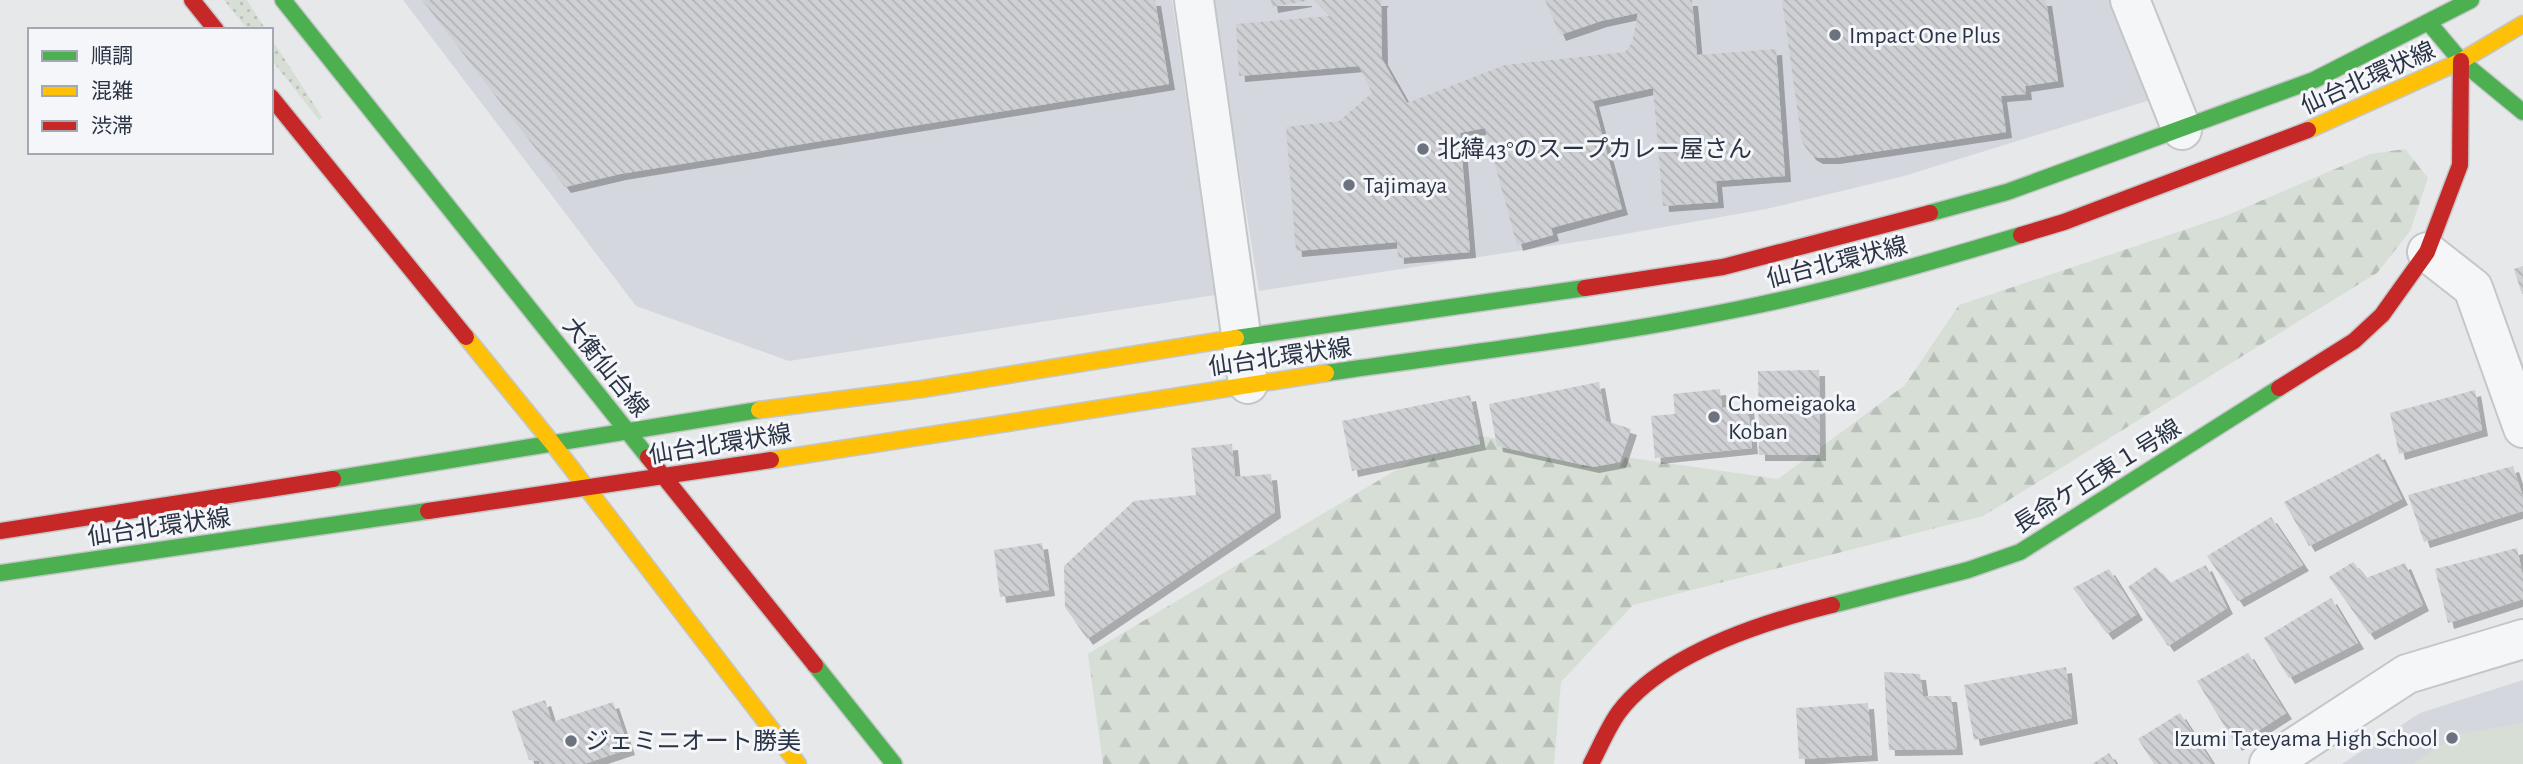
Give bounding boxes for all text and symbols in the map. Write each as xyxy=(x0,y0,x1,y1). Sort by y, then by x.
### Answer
place label: Impact One Plus xyxy=(1849,24,2001,48)
marker: Impact One Plus xyxy=(1827,27,1843,43)
legend xyxy=(28,28,273,154)
street label: 仙台北環状線 xyxy=(2297,37,2439,119)
text: 順調 xyxy=(91,45,133,67)
text: 混雑 xyxy=(91,80,133,102)
text: 渋滞 xyxy=(91,115,133,137)
place label: 北緯43°のスープカレー屋さん xyxy=(1437,136,1752,162)
marker: 北緯43°のスープカレー屋さん xyxy=(1415,141,1431,157)
place label: Tajimaya xyxy=(1363,174,1447,198)
marker: Tajimaya xyxy=(1341,177,1357,193)
street label: 仙台北環状線 xyxy=(1764,232,1910,292)
street label: 大衡仙台線 xyxy=(558,312,654,422)
street label: 仙台北環状線 xyxy=(1207,334,1353,380)
place label: Chomeigaoka Koban xyxy=(1728,392,1856,444)
marker: Chomeigaoka Koban xyxy=(1706,409,1722,425)
street label: 長命ケ丘東１号線 xyxy=(2009,414,2185,538)
street label: 仙台北環状線 xyxy=(647,420,793,468)
street label: 仙台北環状線 xyxy=(86,504,232,550)
place label: Izumi Tateyama High School xyxy=(2174,727,2438,751)
place label: ジェミニオート勝美 xyxy=(585,728,801,754)
marker: Izumi Tateyama High School xyxy=(2444,730,2460,746)
marker: ジェミニオート勝美 xyxy=(563,733,579,749)

